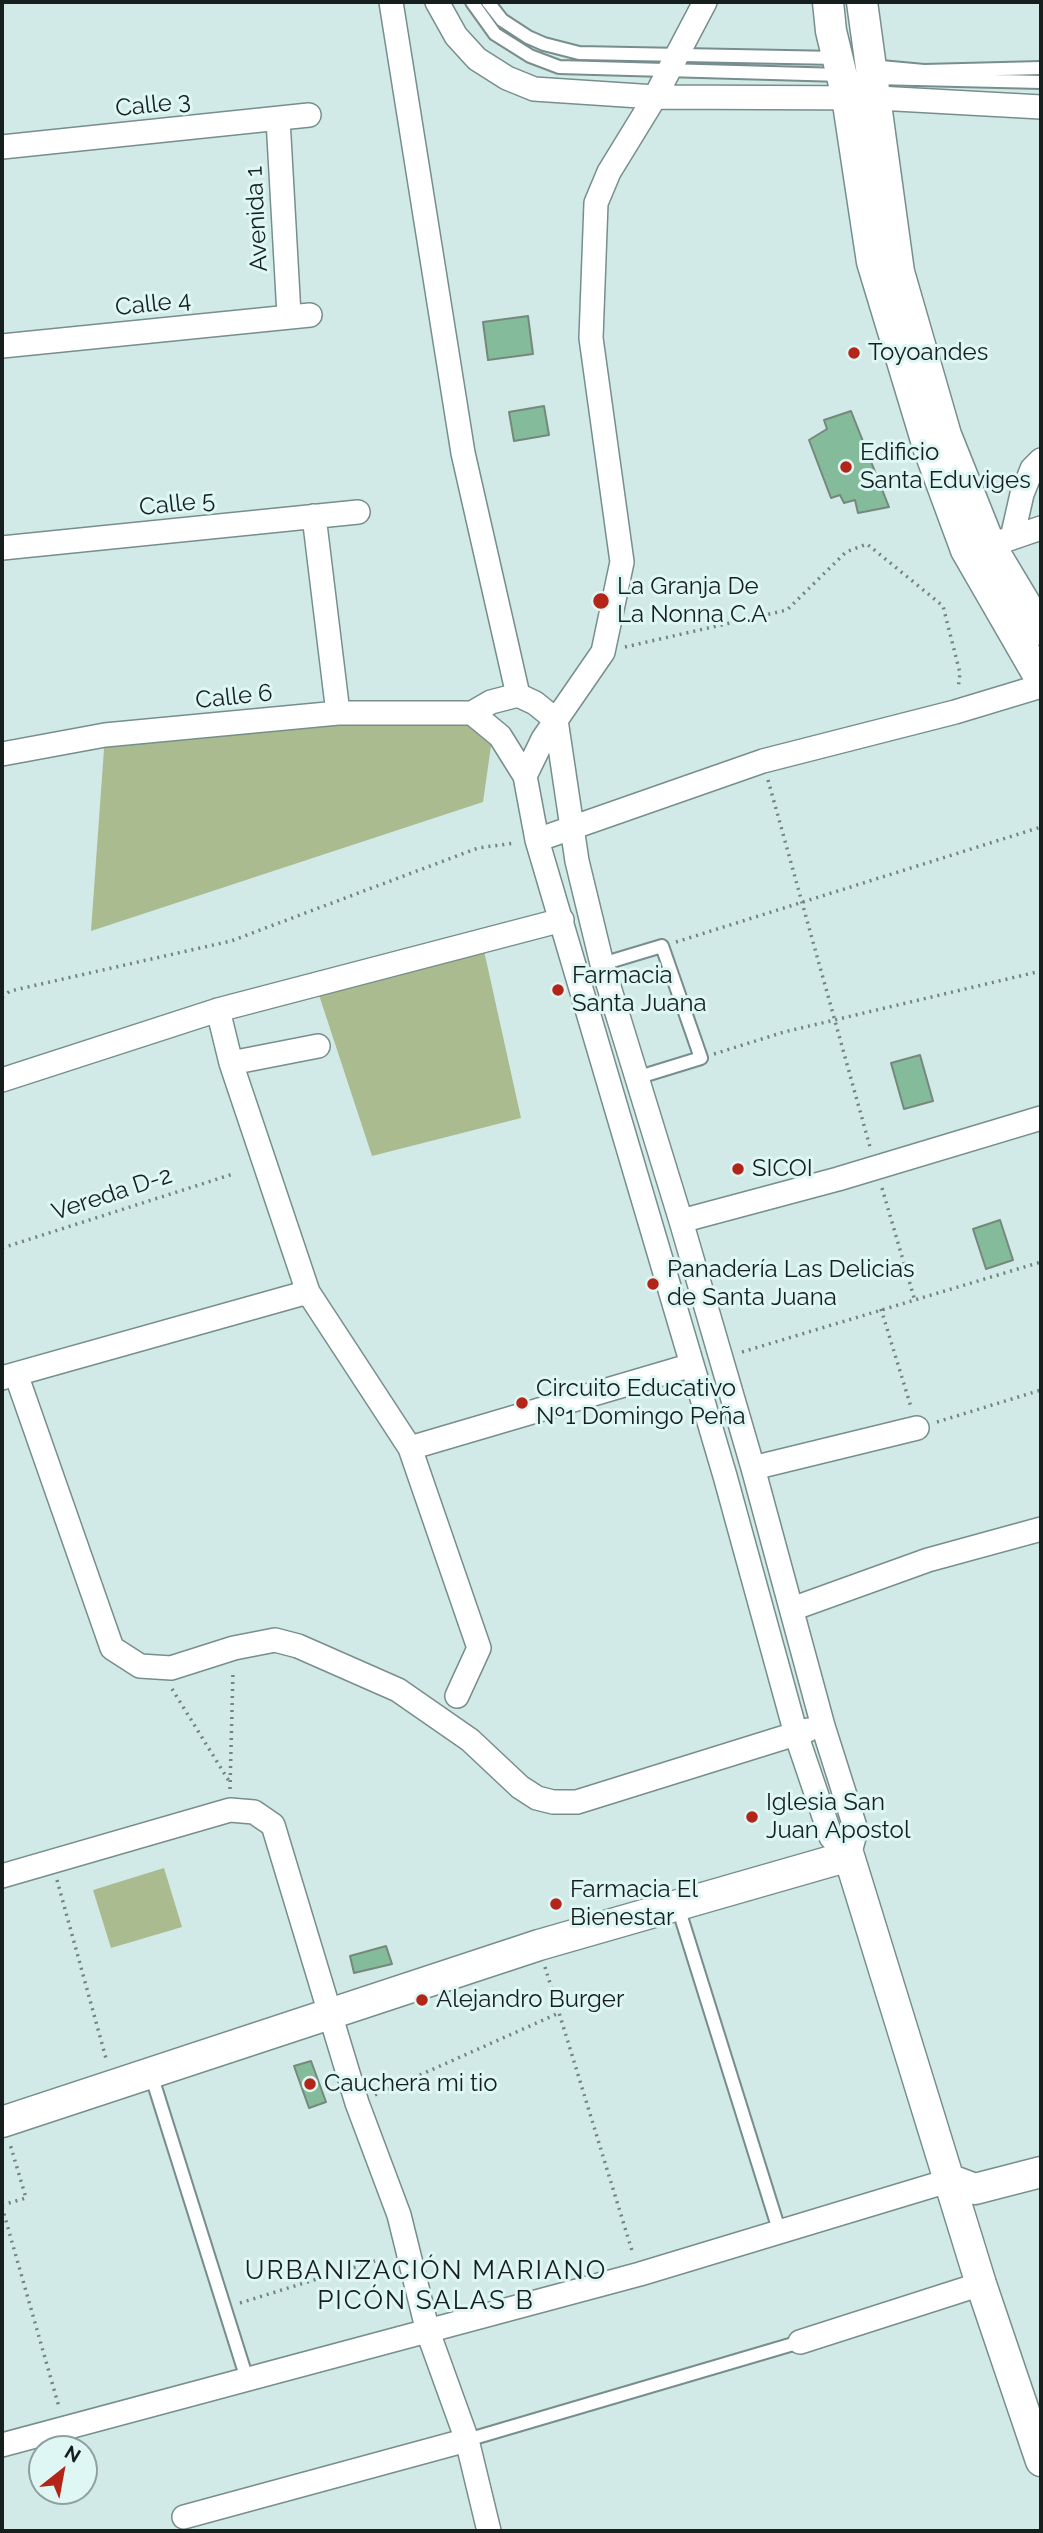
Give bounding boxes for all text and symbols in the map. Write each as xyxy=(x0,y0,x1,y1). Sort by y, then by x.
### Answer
street label: Calle 3 xyxy=(114,87,192,123)
street label: Avenida 1 xyxy=(240,166,274,272)
street label: Calle 4 xyxy=(114,286,192,322)
place label: Toyoandes xyxy=(868,339,988,367)
marker: Toyoandes xyxy=(846,345,862,361)
place label: Edificio Santa Eduviges xyxy=(860,439,1031,495)
marker: Edificio Santa Eduviges xyxy=(838,459,854,475)
street label: Calle 5 xyxy=(138,486,216,522)
place label: La Granja De La Nonna C.A xyxy=(617,573,767,629)
marker: La Granja De La Nonna C.A xyxy=(591,591,611,611)
street label: Calle 6 xyxy=(194,679,274,715)
place label: Farmacia Santa Juana xyxy=(572,962,707,1018)
marker: Farmacia Santa Juana xyxy=(550,982,566,998)
place label: SICOI xyxy=(752,1155,813,1183)
street label: Vereda D-2 xyxy=(48,1161,176,1227)
marker: SICOI xyxy=(730,1161,746,1177)
place label: Panadería Las Delicias de Santa Juana xyxy=(667,1256,915,1312)
marker: Panadería Las Delicias de Santa Juana xyxy=(645,1276,661,1292)
place label: Circuito Educativo Nº1 Domingo Peña xyxy=(536,1375,746,1431)
marker: Circuito Educativo Nº1 Domingo Peña xyxy=(514,1395,530,1411)
place label: Iglesia San Juan Apostol xyxy=(766,1789,910,1845)
marker: Iglesia San Juan Apostol xyxy=(744,1809,760,1825)
place label: Farmacia El Bienestar xyxy=(570,1876,698,1932)
marker: Farmacia El Bienestar xyxy=(548,1896,564,1912)
place label: Alejandro Burger xyxy=(436,1986,624,2014)
marker: Alejandro Burger xyxy=(414,1992,430,2008)
place label: Cauchera mi tio xyxy=(324,2070,498,2098)
marker: Cauchera mi tio xyxy=(302,2076,318,2092)
district label: URBANIZACIÓN MARIANO PICÓN SALAS B xyxy=(247,2255,605,2316)
north arrow xyxy=(28,2435,98,2505)
text: N xyxy=(61,2441,85,2467)

